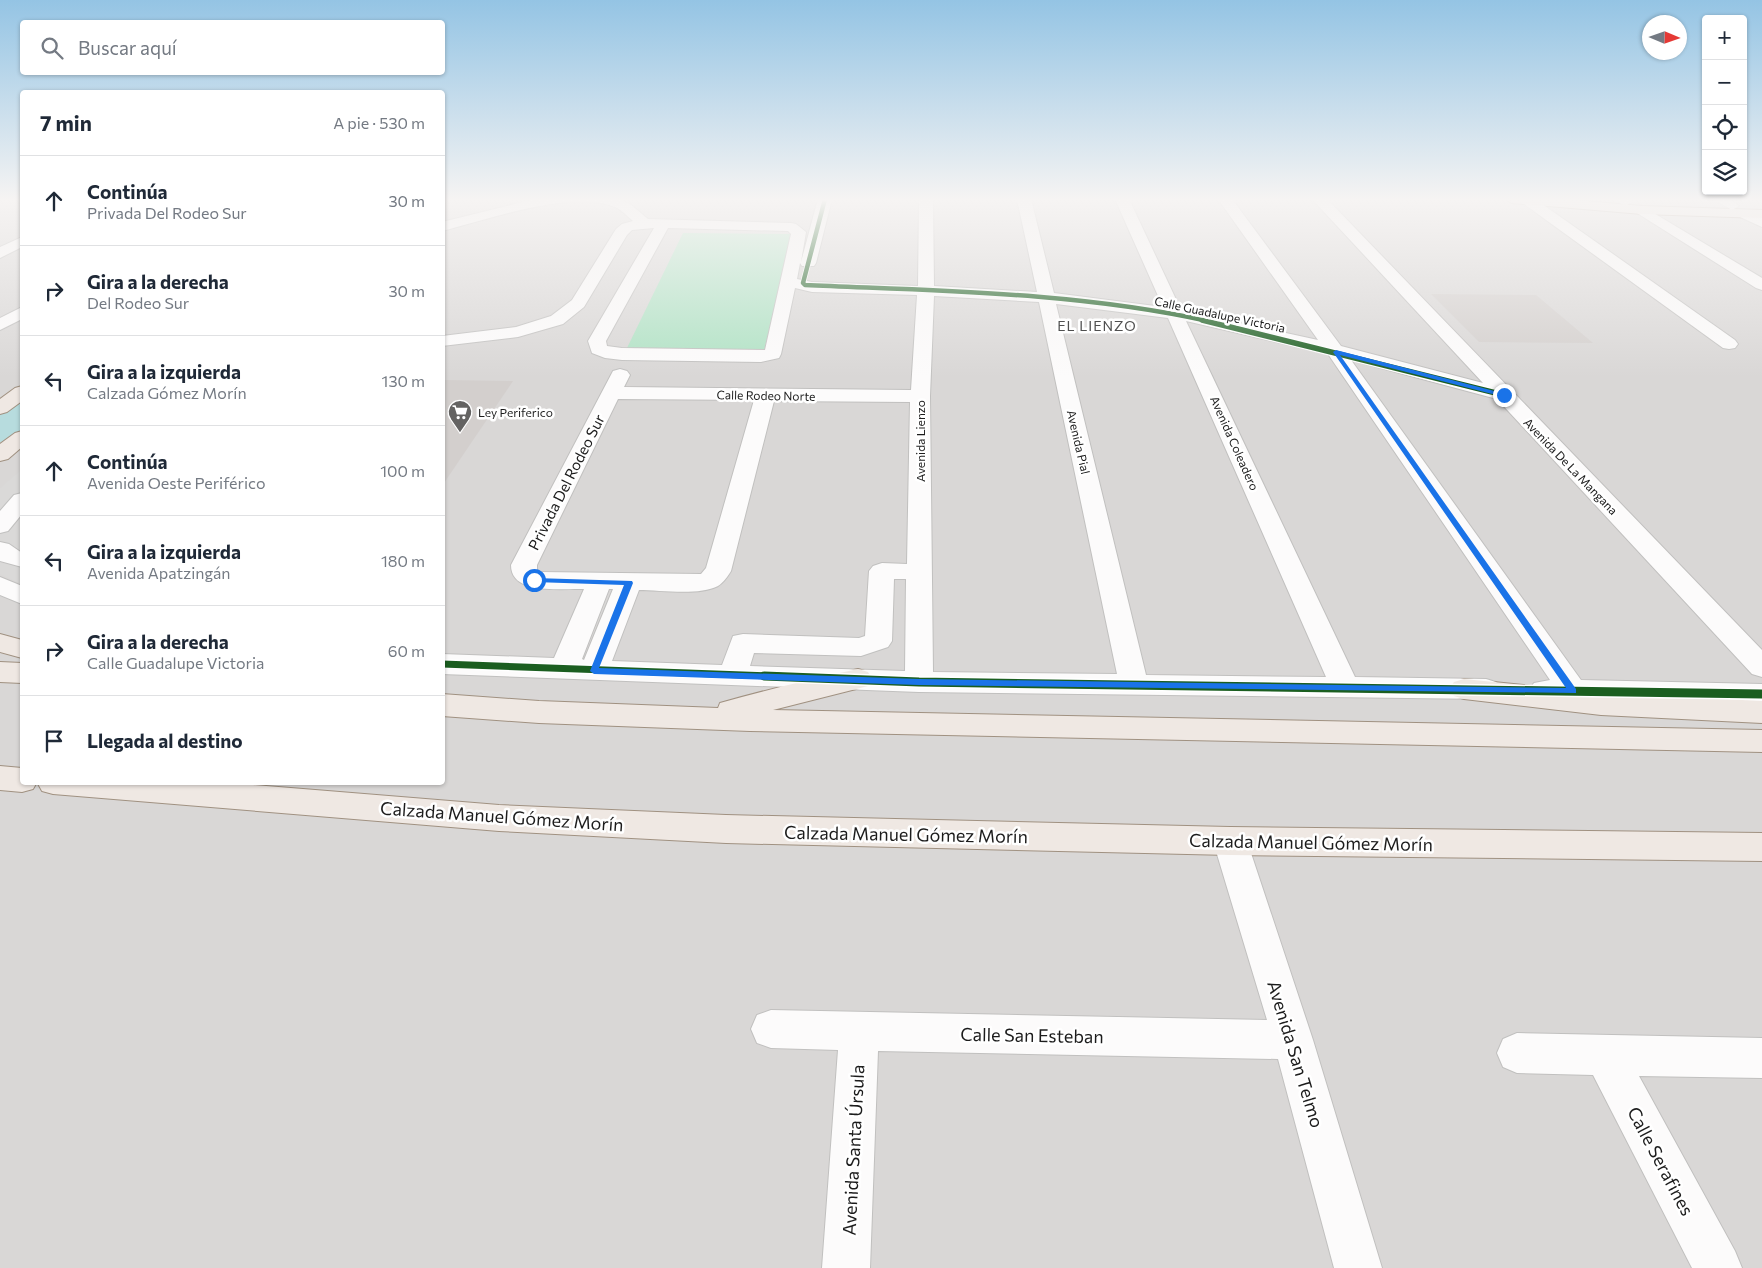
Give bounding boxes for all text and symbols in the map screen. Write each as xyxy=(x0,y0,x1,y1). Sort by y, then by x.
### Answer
north arrow xyxy=(1642,15,1687,60)
map controls xyxy=(1702,15,1747,195)
button: + xyxy=(1702,15,1747,60)
search box xyxy=(20,20,445,75)
icon: search xyxy=(38,34,66,62)
text: Buscar aquí xyxy=(78,36,177,59)
button: − xyxy=(1702,60,1747,105)
button: locate xyxy=(1702,105,1747,150)
text: 7 min xyxy=(40,110,92,135)
text: A pie · 530 m xyxy=(333,113,425,132)
button: layers xyxy=(1702,150,1747,195)
text: Continúa xyxy=(87,180,168,203)
icon: ahead xyxy=(40,187,68,215)
text: 30 m xyxy=(388,191,425,210)
text: Privada Del Rodeo Sur xyxy=(87,203,247,222)
text: Gira a la derecha xyxy=(87,270,229,293)
icon: right xyxy=(40,277,68,305)
text: 30 m xyxy=(388,281,425,300)
text: Del Rodeo Sur xyxy=(87,293,189,312)
street label: Calle Guadalupe Victoria xyxy=(1153,293,1287,335)
district label: EL LIENZO xyxy=(1057,317,1137,334)
text: Gira a la izquierda xyxy=(87,360,241,383)
icon: left xyxy=(40,367,68,395)
text: 130 m xyxy=(382,371,425,390)
text: Calzada Gómez Morín xyxy=(87,383,247,402)
route end xyxy=(1493,384,1516,407)
street label: Calle Rodeo Norte xyxy=(716,387,816,403)
street label: Avenida Coleadero xyxy=(1208,394,1262,492)
supermarket icon: Ley Periferico xyxy=(447,399,473,433)
street label: Avenida Lienzo xyxy=(913,400,927,482)
place label: Ley Periferico xyxy=(478,405,553,419)
street label: Avenida Pial xyxy=(1065,409,1093,475)
street label: Privada Del Rodeo Sur xyxy=(524,411,608,553)
street label: Avenida De La Mangana xyxy=(1521,415,1621,517)
text: Continúa xyxy=(87,450,168,473)
icon: ahead xyxy=(40,457,68,485)
text: 100 m xyxy=(380,461,425,480)
text: Avenida Oeste Periférico xyxy=(87,473,266,492)
text: Gira a la izquierda xyxy=(87,540,241,563)
icon: left xyxy=(40,547,68,575)
text: 180 m xyxy=(381,551,425,570)
text: Avenida Apatzingán xyxy=(87,563,230,582)
route start xyxy=(523,569,546,592)
text: Gira a la derecha xyxy=(87,630,229,653)
icon: right xyxy=(40,637,68,665)
text: 60 m xyxy=(388,641,425,660)
text: Calle Guadalupe Victoria xyxy=(87,653,264,672)
icon: arrive xyxy=(40,727,68,755)
text: Llegada al destino xyxy=(87,729,243,752)
street label: Calzada Manuel Gómez Morín xyxy=(380,797,624,835)
street label: Calzada Manuel Gómez Morín xyxy=(784,821,1028,847)
street label: Calzada Manuel Gómez Morín xyxy=(1189,829,1433,855)
street label: Avenida San Telmo xyxy=(1263,978,1329,1130)
street label: Calle San Esteban xyxy=(960,1023,1104,1047)
street label: Avenida Santa Úrsula xyxy=(838,1064,868,1236)
street label: Calle Serafines xyxy=(1623,1103,1699,1219)

